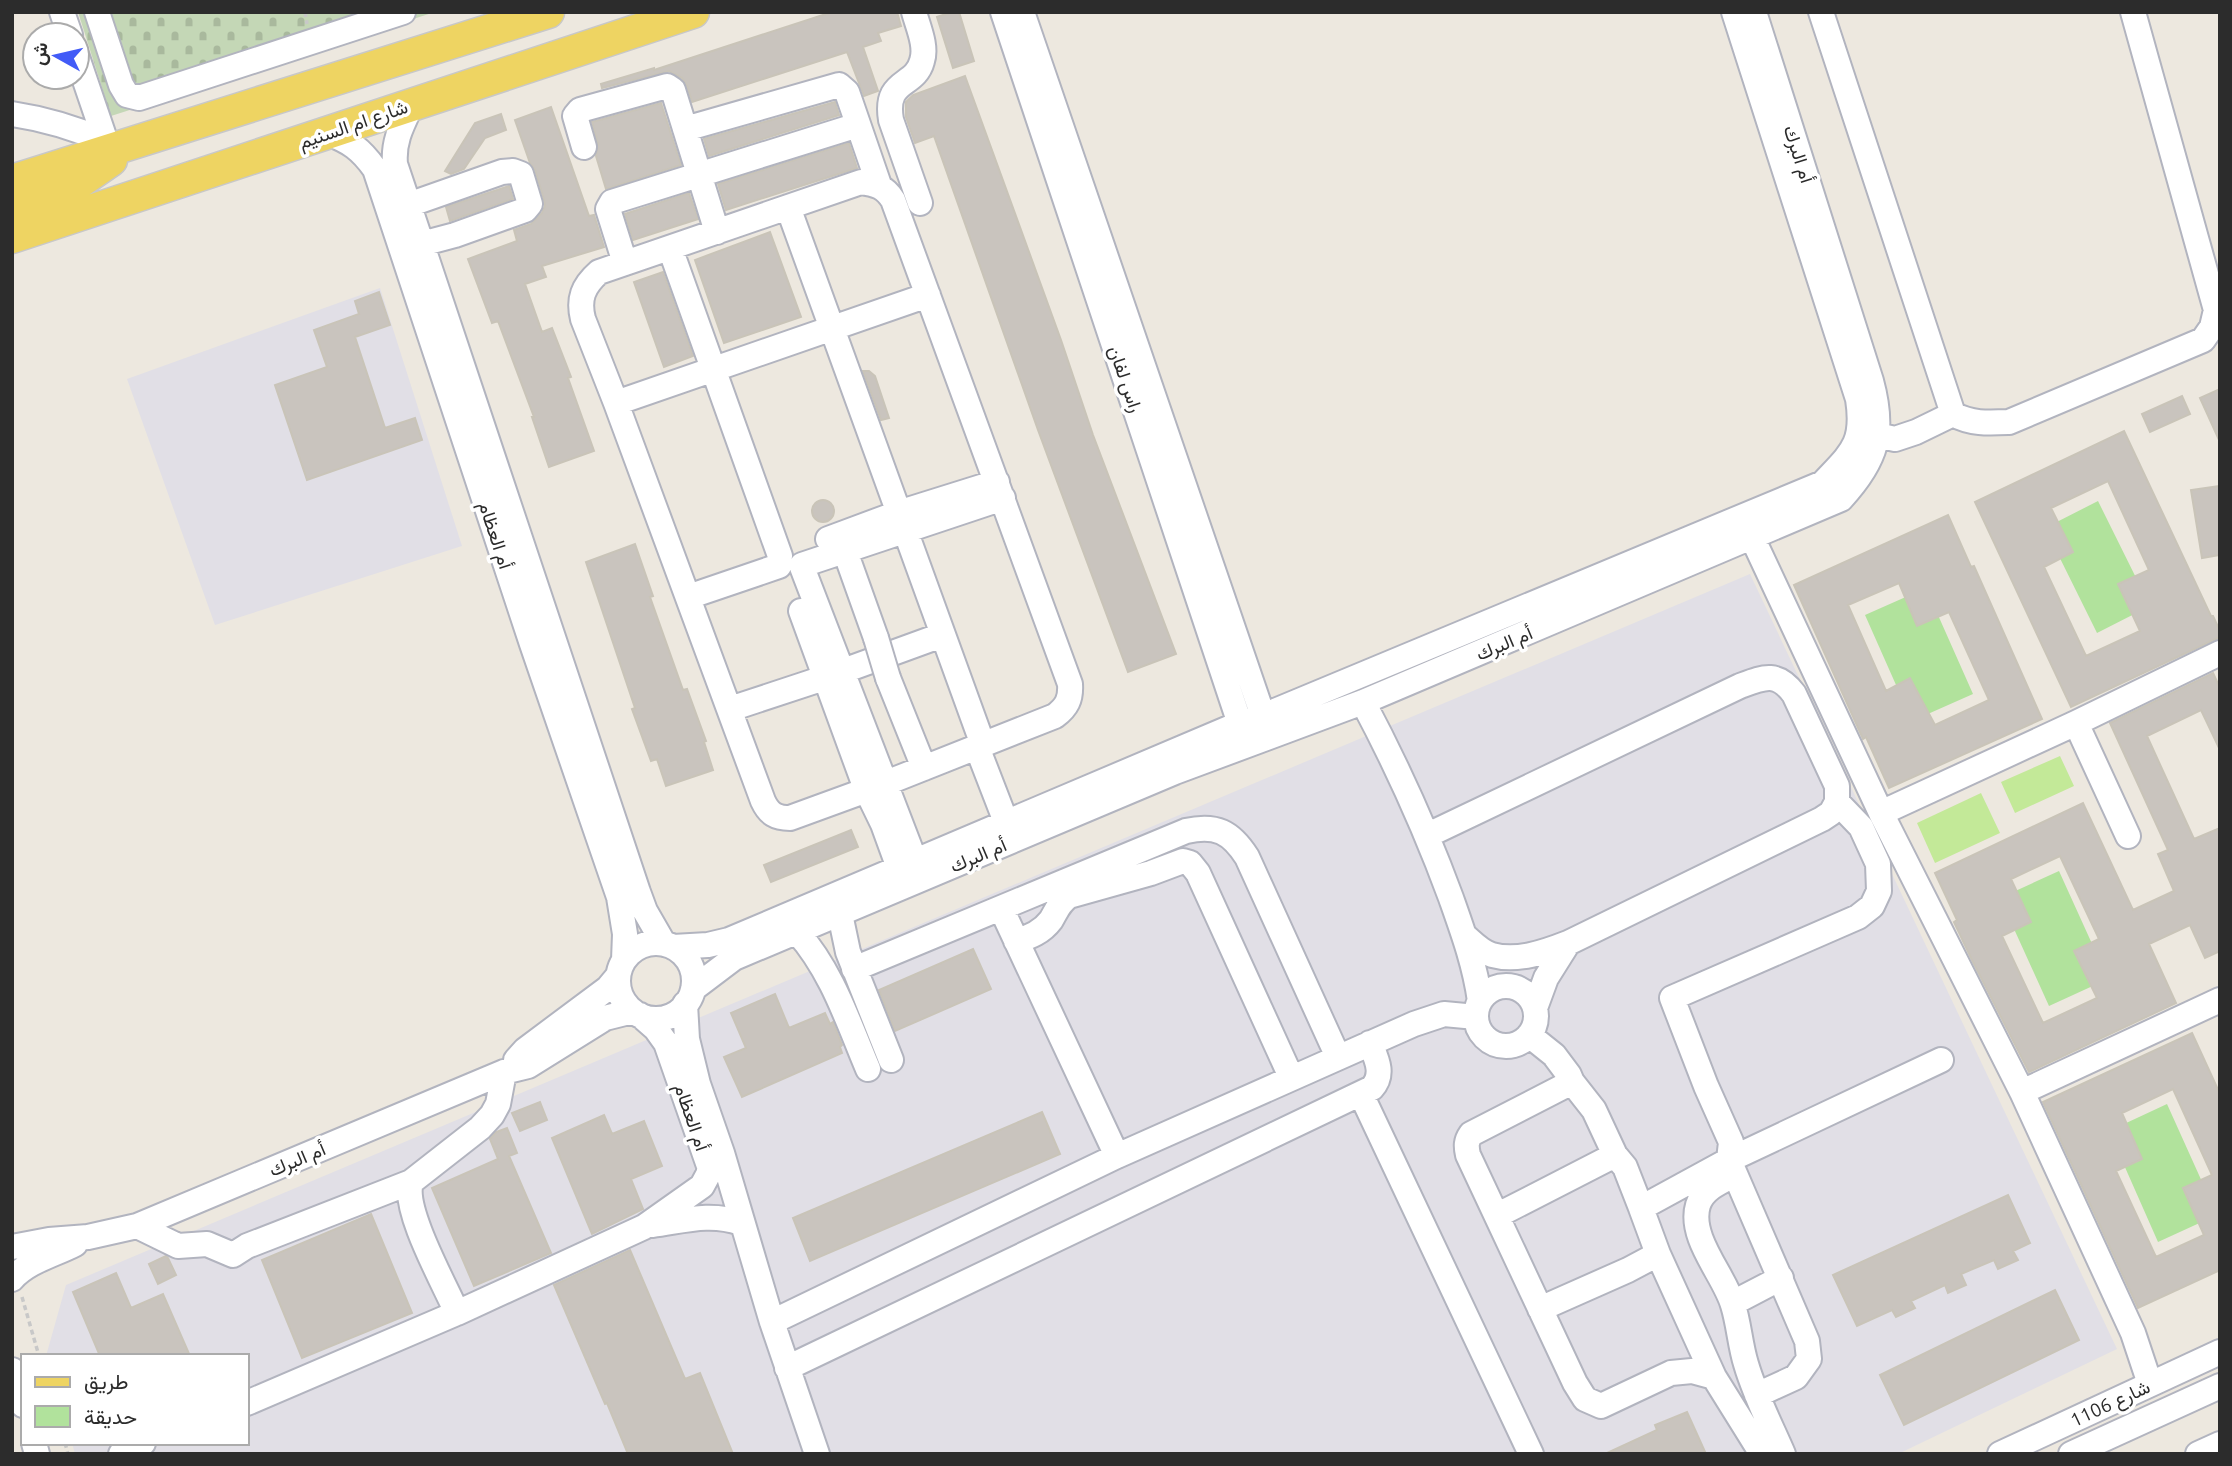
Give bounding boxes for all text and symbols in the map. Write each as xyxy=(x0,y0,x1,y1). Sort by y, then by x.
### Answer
north arrow xyxy=(21,21,91,91)
text: ش xyxy=(27,41,53,67)
street label: شارع ام السنيم xyxy=(296,95,411,155)
street label: أم البرك xyxy=(1777,122,1819,186)
street label: راس لفان xyxy=(1103,343,1148,416)
street label: أم العظام xyxy=(473,498,517,572)
street label: أم البرك xyxy=(1472,621,1536,667)
street label: أم البرك xyxy=(946,833,1010,879)
street label: أم العظام xyxy=(668,1080,714,1154)
street label: أم البرك xyxy=(265,1137,329,1183)
legend xyxy=(21,1354,248,1445)
text: طريق xyxy=(84,1369,129,1395)
street label: شارع 1106 xyxy=(2067,1375,2154,1433)
text: حديقة xyxy=(84,1404,137,1429)

